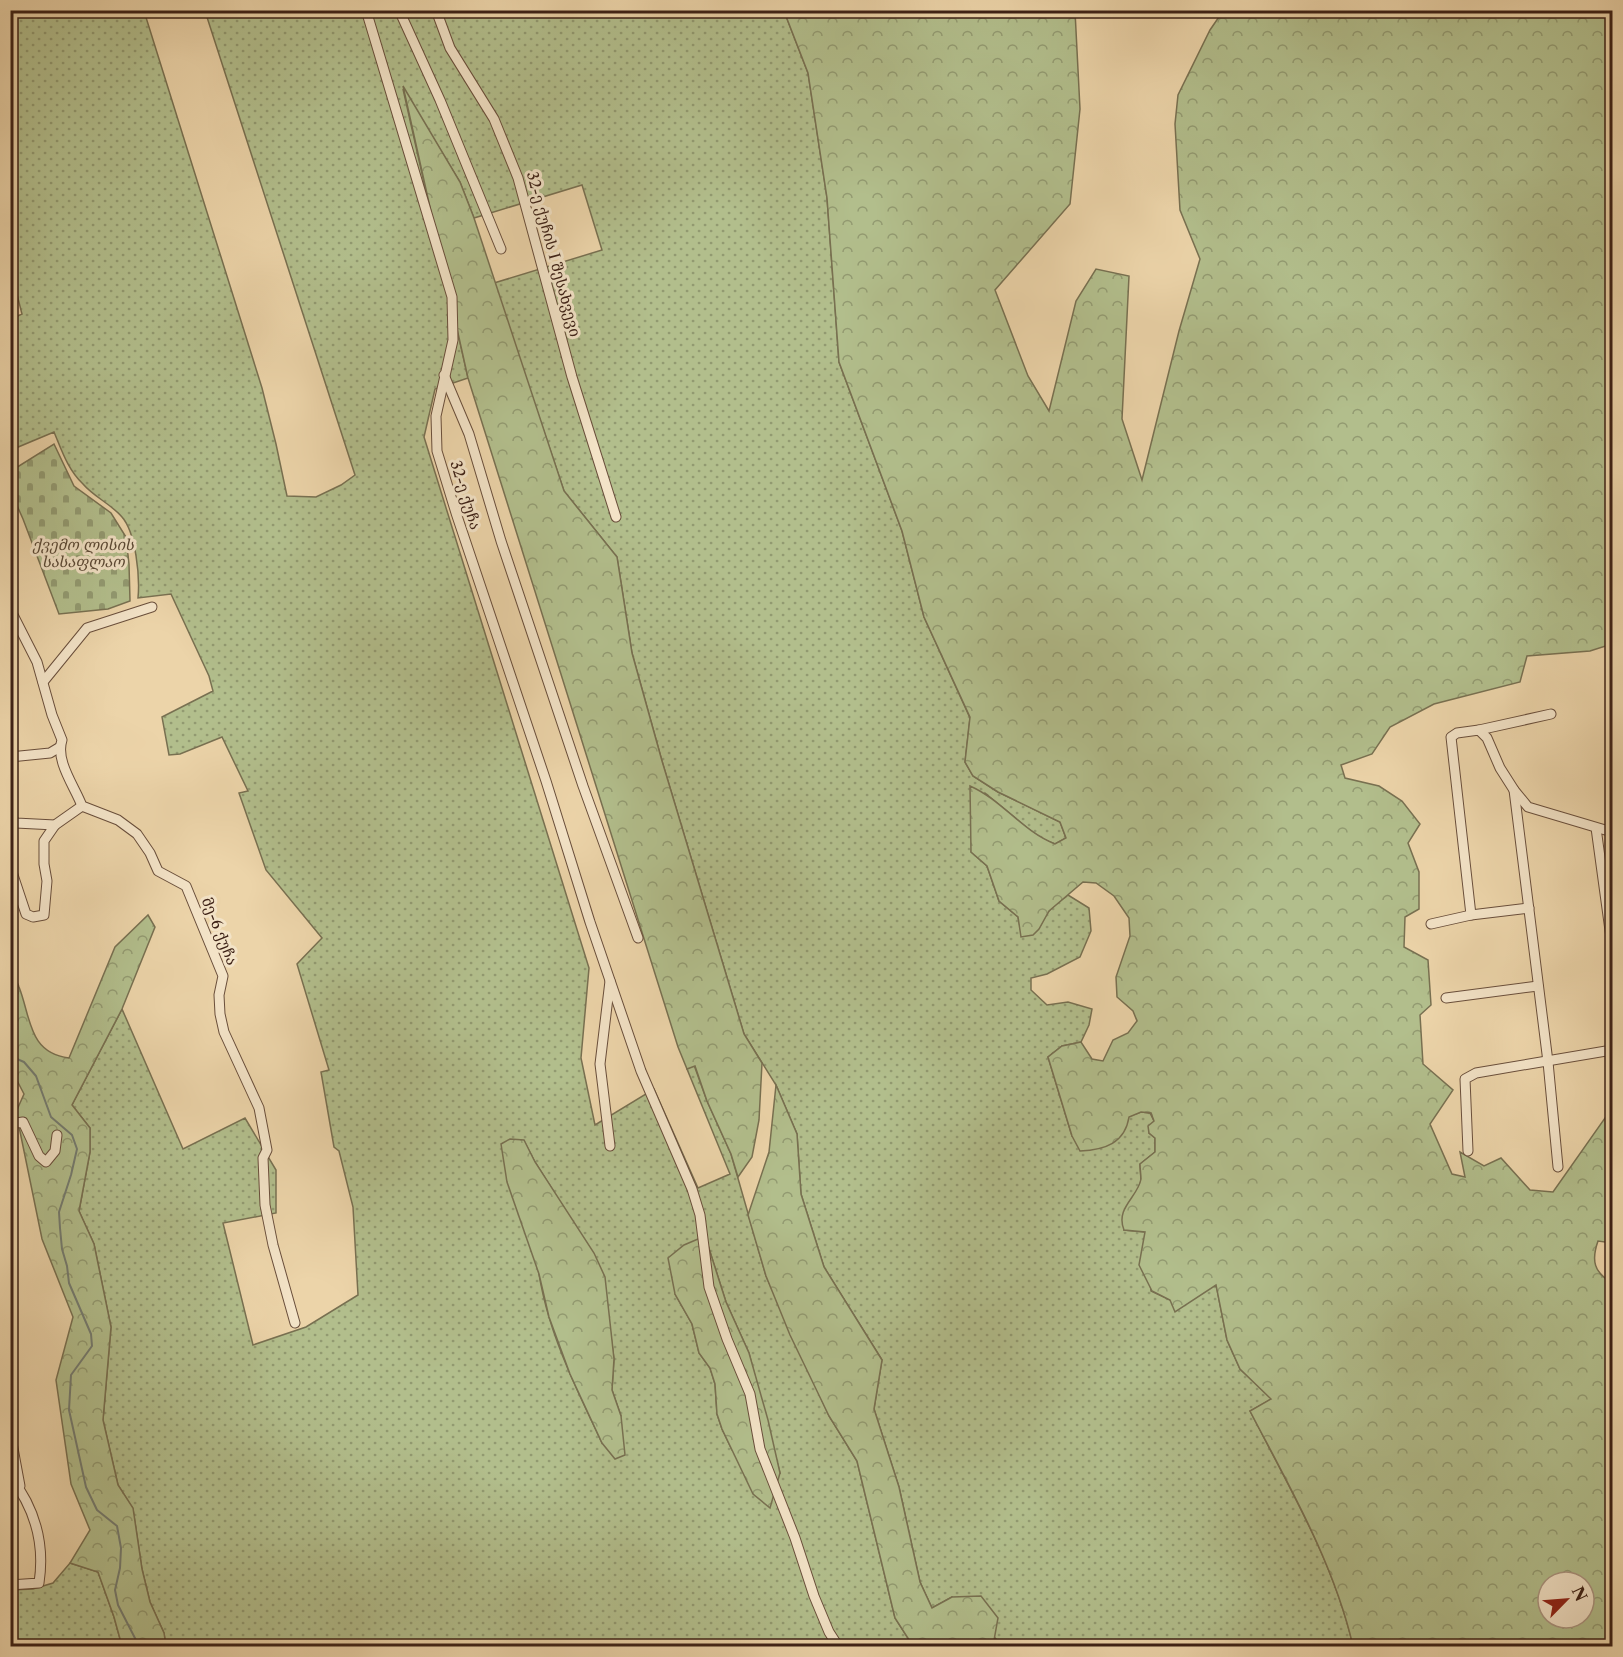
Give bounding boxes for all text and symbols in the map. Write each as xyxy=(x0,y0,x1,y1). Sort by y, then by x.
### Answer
street label: 32-ე ქუჩის I შესახვევი xyxy=(523,169,585,339)
street label: 32-ე ქუჩა xyxy=(447,458,485,532)
park label: ქვემო ლისის სასაფლაო xyxy=(32,535,135,571)
street label: მე-6 ქუჩა xyxy=(198,894,242,968)
north arrow xyxy=(1536,1570,1596,1630)
text: N xyxy=(1568,1583,1592,1604)

